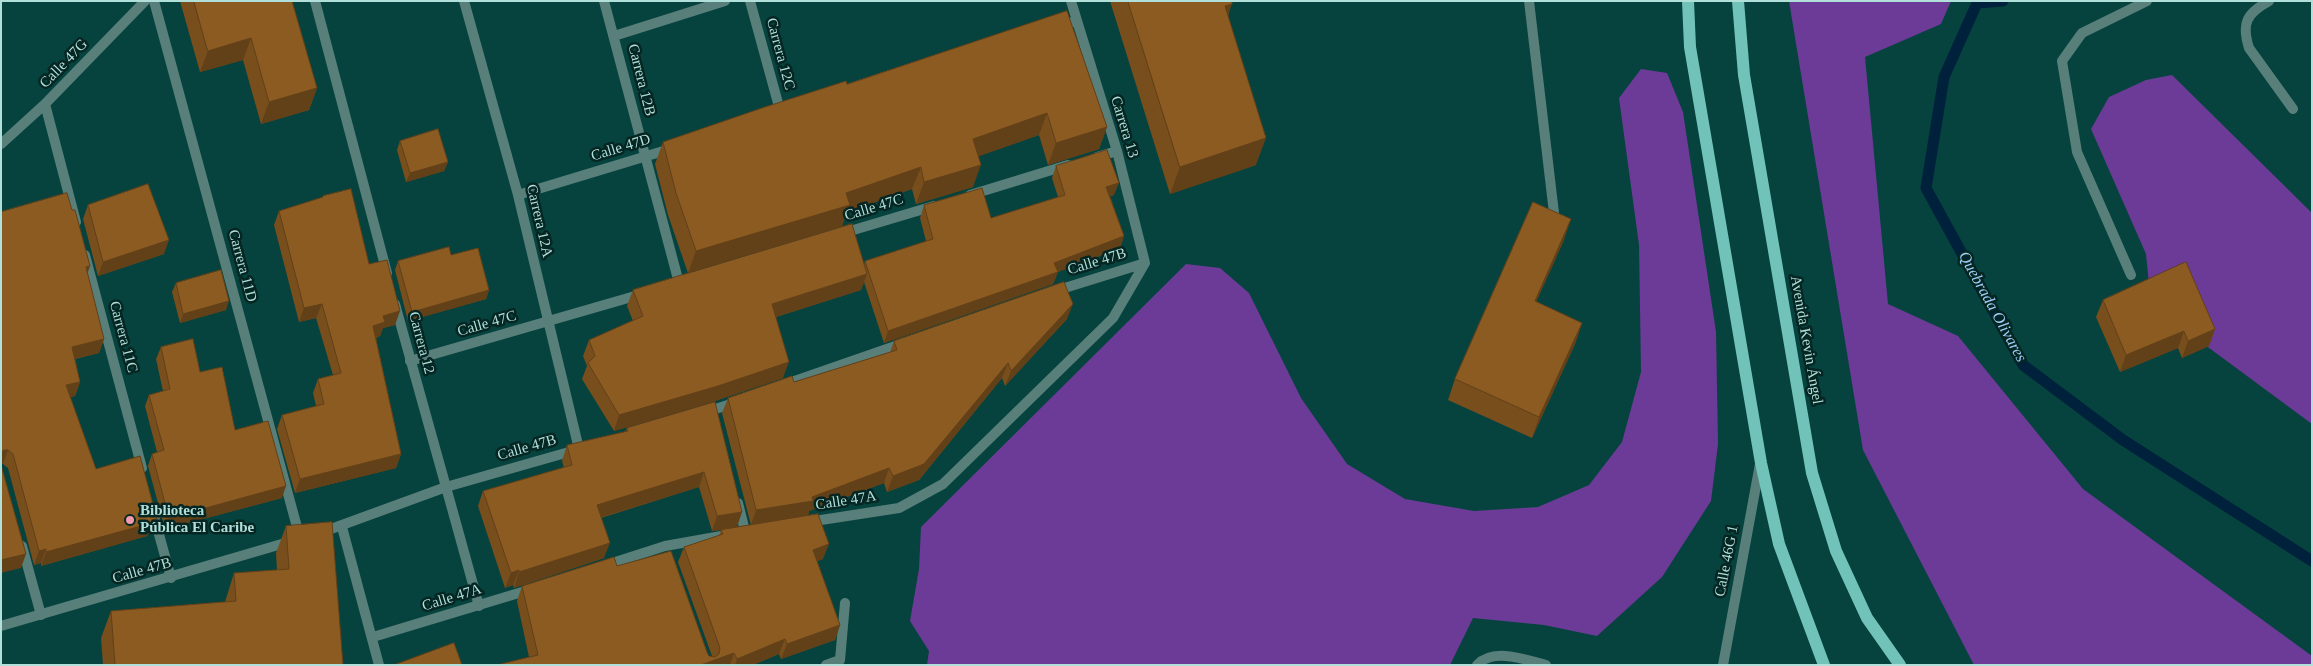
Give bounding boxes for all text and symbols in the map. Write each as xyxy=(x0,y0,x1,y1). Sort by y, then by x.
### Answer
street label: Carrera 12C xyxy=(762,16,798,92)
street label: Calle 47G xyxy=(36,36,92,92)
street label: Carrera 12B xyxy=(623,42,659,118)
street label: Carrera 13 xyxy=(1106,94,1142,160)
street label: Calle 47D xyxy=(589,130,653,166)
street label: Carrera 12A xyxy=(522,183,556,259)
street label: Calle 47C xyxy=(842,191,906,225)
street label: Carrera 11D xyxy=(224,228,260,304)
street label: Calle 47B xyxy=(1065,245,1129,279)
water label: Quebrada Olivares xyxy=(1954,248,2030,366)
street label: Avenida Kevin Ángel xyxy=(1786,274,1826,406)
street label: Carrera 11C xyxy=(105,299,141,375)
street label: Calle 47C xyxy=(455,307,519,341)
street label: Carrera 12 xyxy=(404,310,438,376)
street label: Calle 47B xyxy=(495,431,559,465)
street label: Calle 47A xyxy=(814,487,878,515)
place label: Biblioteca Pública El Caribe xyxy=(140,502,254,537)
marker: Biblioteca Pública El Caribe xyxy=(124,514,136,526)
street label: Calle 46G 1 xyxy=(1711,524,1743,598)
street label: Calle 47B xyxy=(110,554,174,588)
street label: Calle 47A xyxy=(420,580,484,616)

